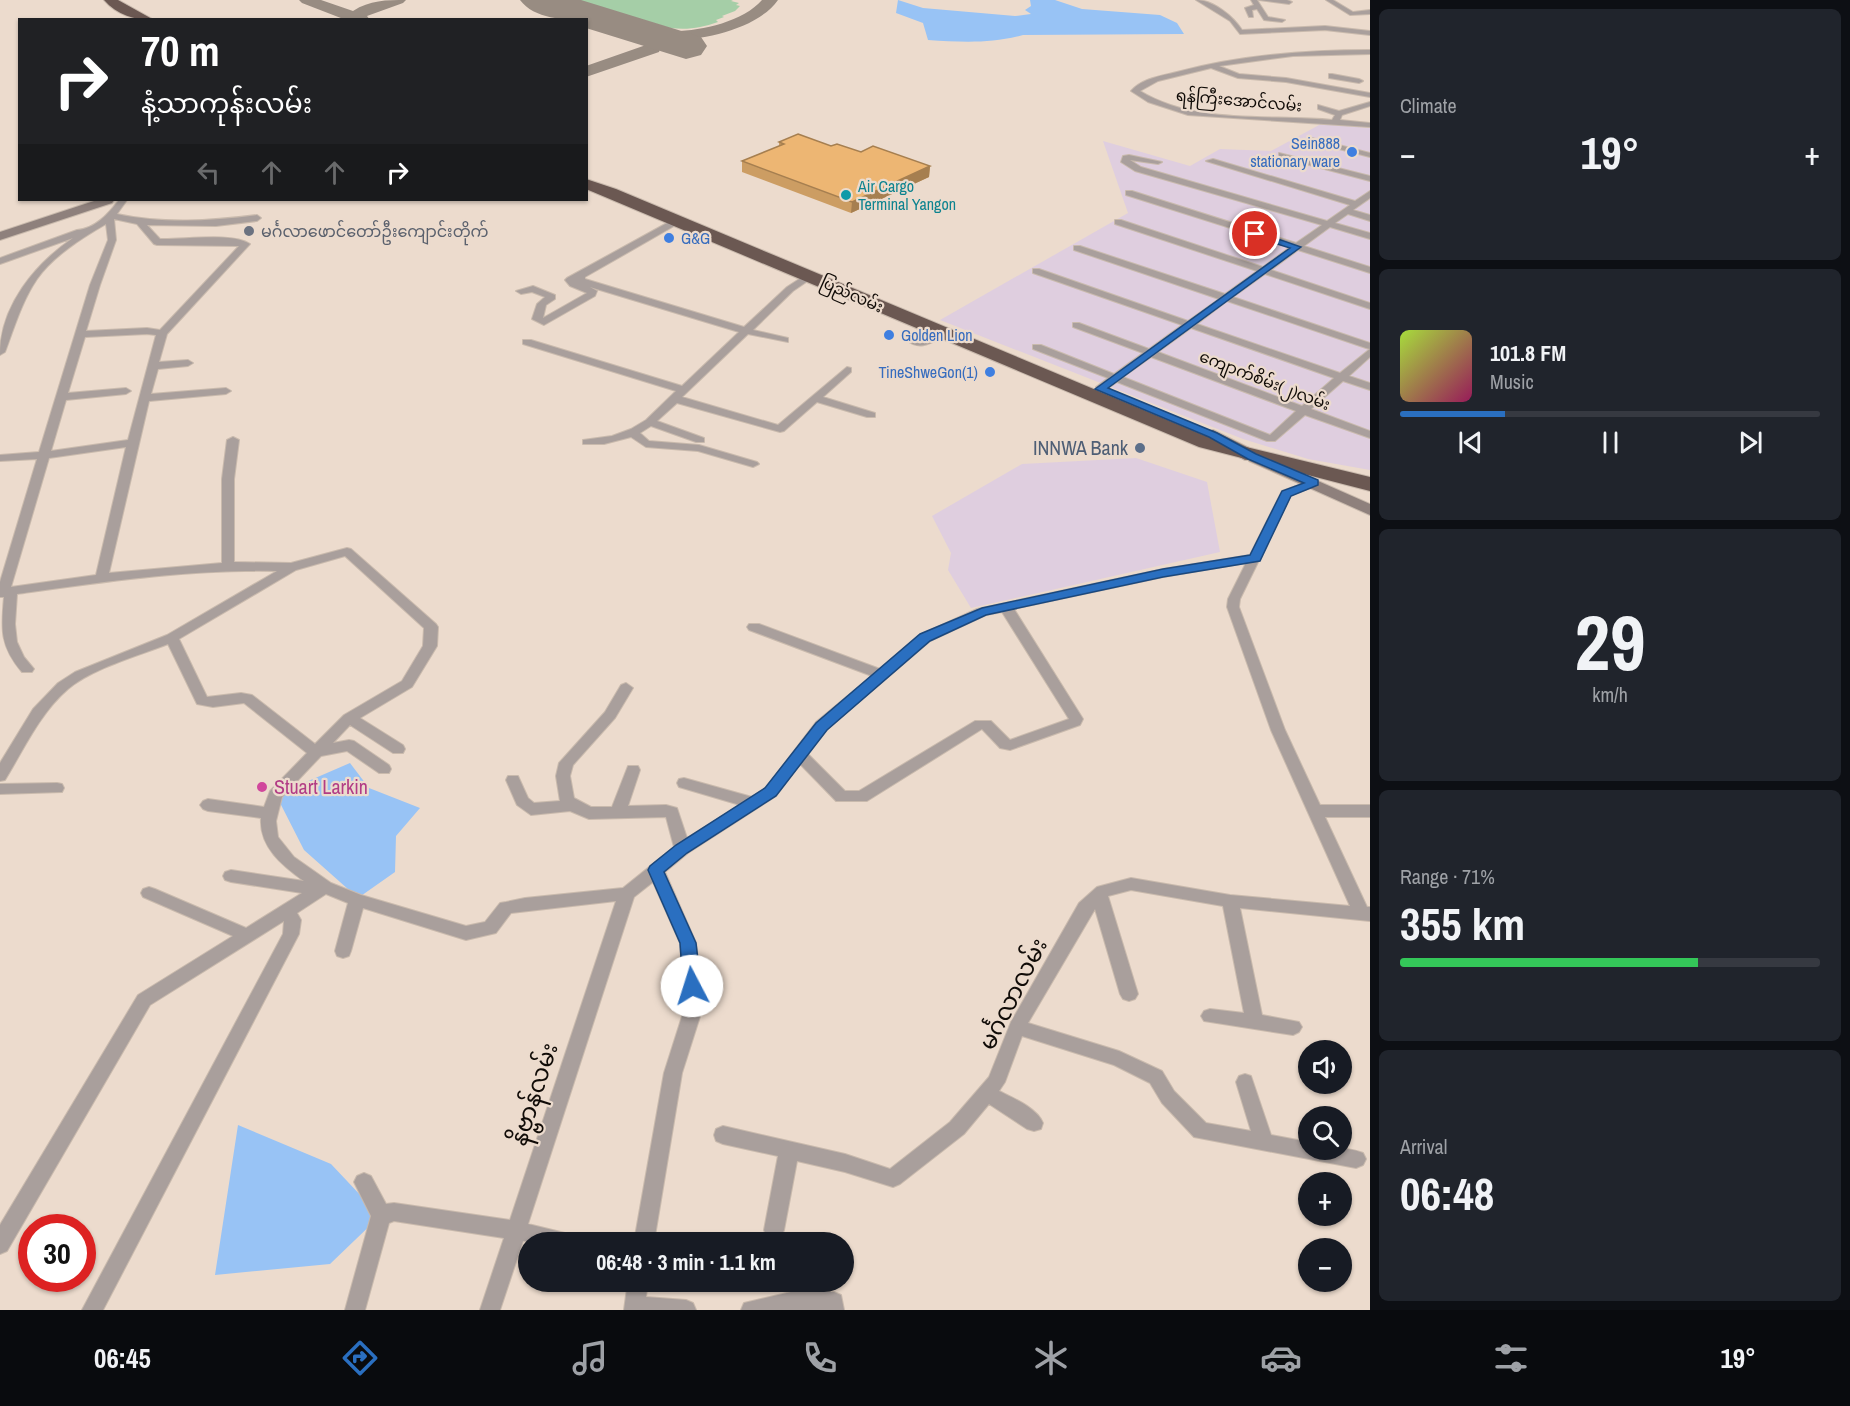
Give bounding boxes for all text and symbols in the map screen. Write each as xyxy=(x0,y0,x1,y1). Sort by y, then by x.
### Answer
text: 70 m xyxy=(141,23,220,79)
icon: right xyxy=(42,42,120,120)
street label: ရန်ကြီးအောင်လမ်း xyxy=(1175,84,1303,119)
text: နံ့သာကုန်းလမ်း xyxy=(141,85,312,121)
text: Climate xyxy=(1400,92,1457,119)
text: 19° xyxy=(1580,122,1640,183)
text: − xyxy=(1400,131,1416,175)
text: + xyxy=(1804,131,1820,175)
place label: Sein888 stationary ware xyxy=(1250,132,1340,172)
marker: Sein888 stationary ware xyxy=(1345,145,1359,159)
icon: left xyxy=(192,156,225,189)
icon: ahead xyxy=(255,156,288,189)
icon: ahead xyxy=(318,156,351,189)
icon: right xyxy=(381,156,414,189)
place label: Air Cargo Terminal Yangon xyxy=(857,175,956,215)
marker: Air Cargo Terminal Yangon xyxy=(839,188,853,202)
pin xyxy=(1229,208,1280,259)
icon: arrive xyxy=(1238,217,1271,250)
place label: မင်္ဂလာဖောင်တော်ဦးကျောင်းတိုက် xyxy=(261,220,489,246)
marker: မင်္ဂလာဖောင်တော်ဦးကျောင်းတိုက် xyxy=(242,224,256,238)
place label: G&G xyxy=(681,227,710,249)
marker: G&G xyxy=(662,231,676,245)
street label: ပြည်လမ်း xyxy=(816,270,887,320)
place label: Golden Lion xyxy=(901,324,973,346)
marker: Golden Lion xyxy=(882,328,896,342)
text: 101.8 FM xyxy=(1490,338,1566,368)
street label: ကျောက်စိမ်း(၂)လမ်း xyxy=(1195,345,1333,418)
place label: TineShweGon(1) xyxy=(878,361,978,383)
marker: TineShweGon(1) xyxy=(983,365,997,379)
text: Music xyxy=(1490,368,1534,395)
icon: previous xyxy=(1454,426,1487,459)
icon: pause xyxy=(1594,426,1627,459)
icon: next xyxy=(1734,426,1767,459)
place label: INNWA Bank xyxy=(1033,434,1129,461)
marker: INNWA Bank xyxy=(1133,441,1147,455)
text: 29 xyxy=(1574,589,1646,694)
text: km/h xyxy=(1592,681,1628,708)
place label: Stuart Larkin xyxy=(274,773,368,800)
marker: Stuart Larkin xyxy=(255,780,269,794)
text: Range · 71% xyxy=(1400,863,1495,890)
text: 355 km xyxy=(1400,893,1525,954)
street label: မင်္ဂလာလမ်း xyxy=(970,932,1054,1055)
position arrow xyxy=(660,954,724,1018)
street label: နိဗ္ဗာန်လမ်း xyxy=(501,1038,569,1150)
map controls xyxy=(1298,1040,1352,1292)
button: sound xyxy=(1298,1040,1352,1094)
button: search xyxy=(1298,1106,1352,1160)
text: Arrival xyxy=(1400,1133,1447,1160)
text: 06:48 xyxy=(1400,1163,1494,1224)
button: + xyxy=(1298,1172,1352,1226)
speed limit sign: 30 xyxy=(18,1214,96,1292)
button: − xyxy=(1298,1238,1352,1292)
text: 06:48 · 3 min · 1.1 km xyxy=(596,1247,776,1277)
icon: directions xyxy=(339,1337,381,1379)
icon: music xyxy=(569,1337,611,1379)
icon: phone xyxy=(799,1337,841,1379)
icon: climate xyxy=(1030,1337,1072,1379)
icon: car xyxy=(1260,1337,1302,1379)
icon: filters xyxy=(1490,1337,1532,1379)
text: 06:45 xyxy=(94,1340,151,1376)
text: 19° xyxy=(1720,1340,1756,1376)

